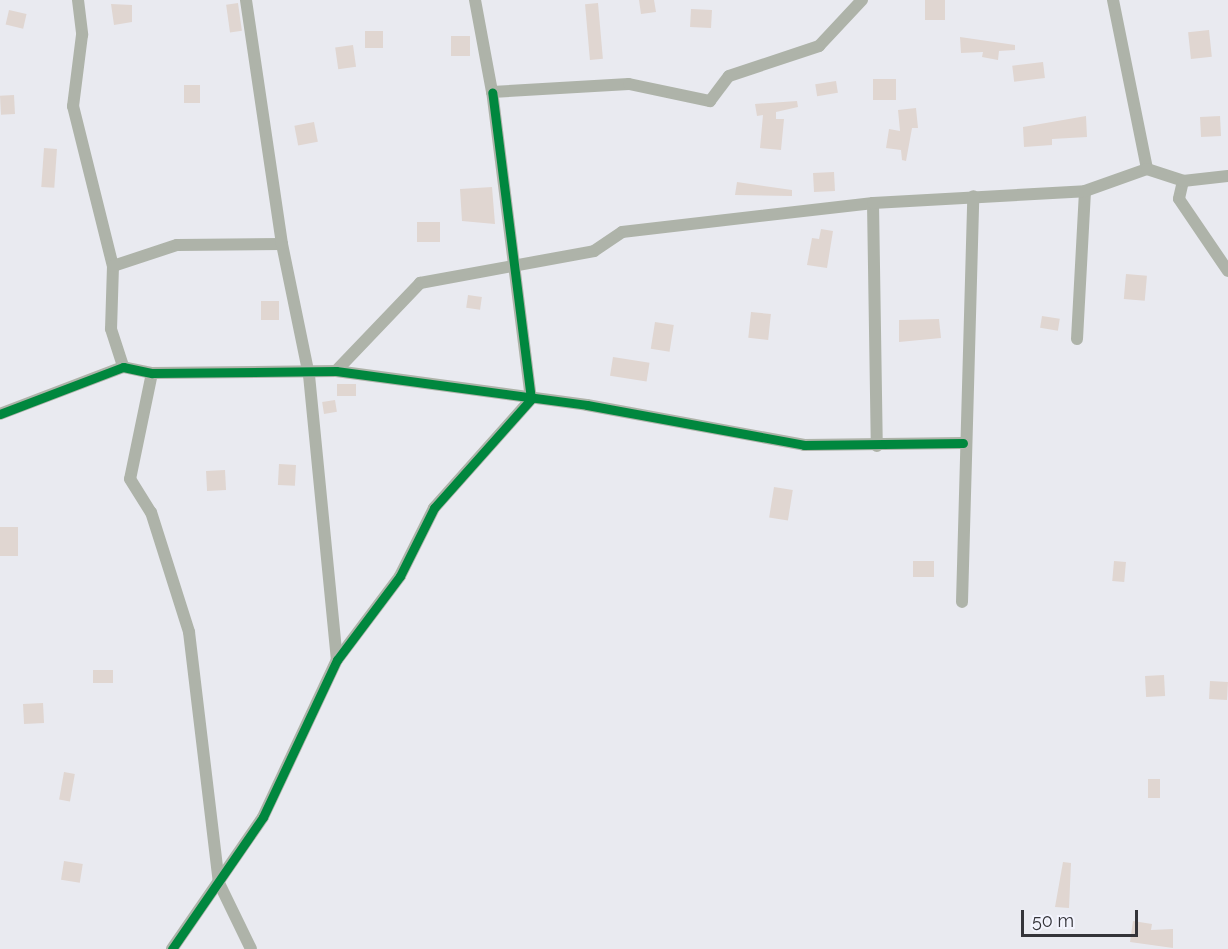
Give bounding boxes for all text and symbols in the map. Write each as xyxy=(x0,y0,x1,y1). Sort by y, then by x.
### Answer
scale bar xyxy=(1024,898,1141,936)
text: 50 m xyxy=(1032,910,1074,931)

